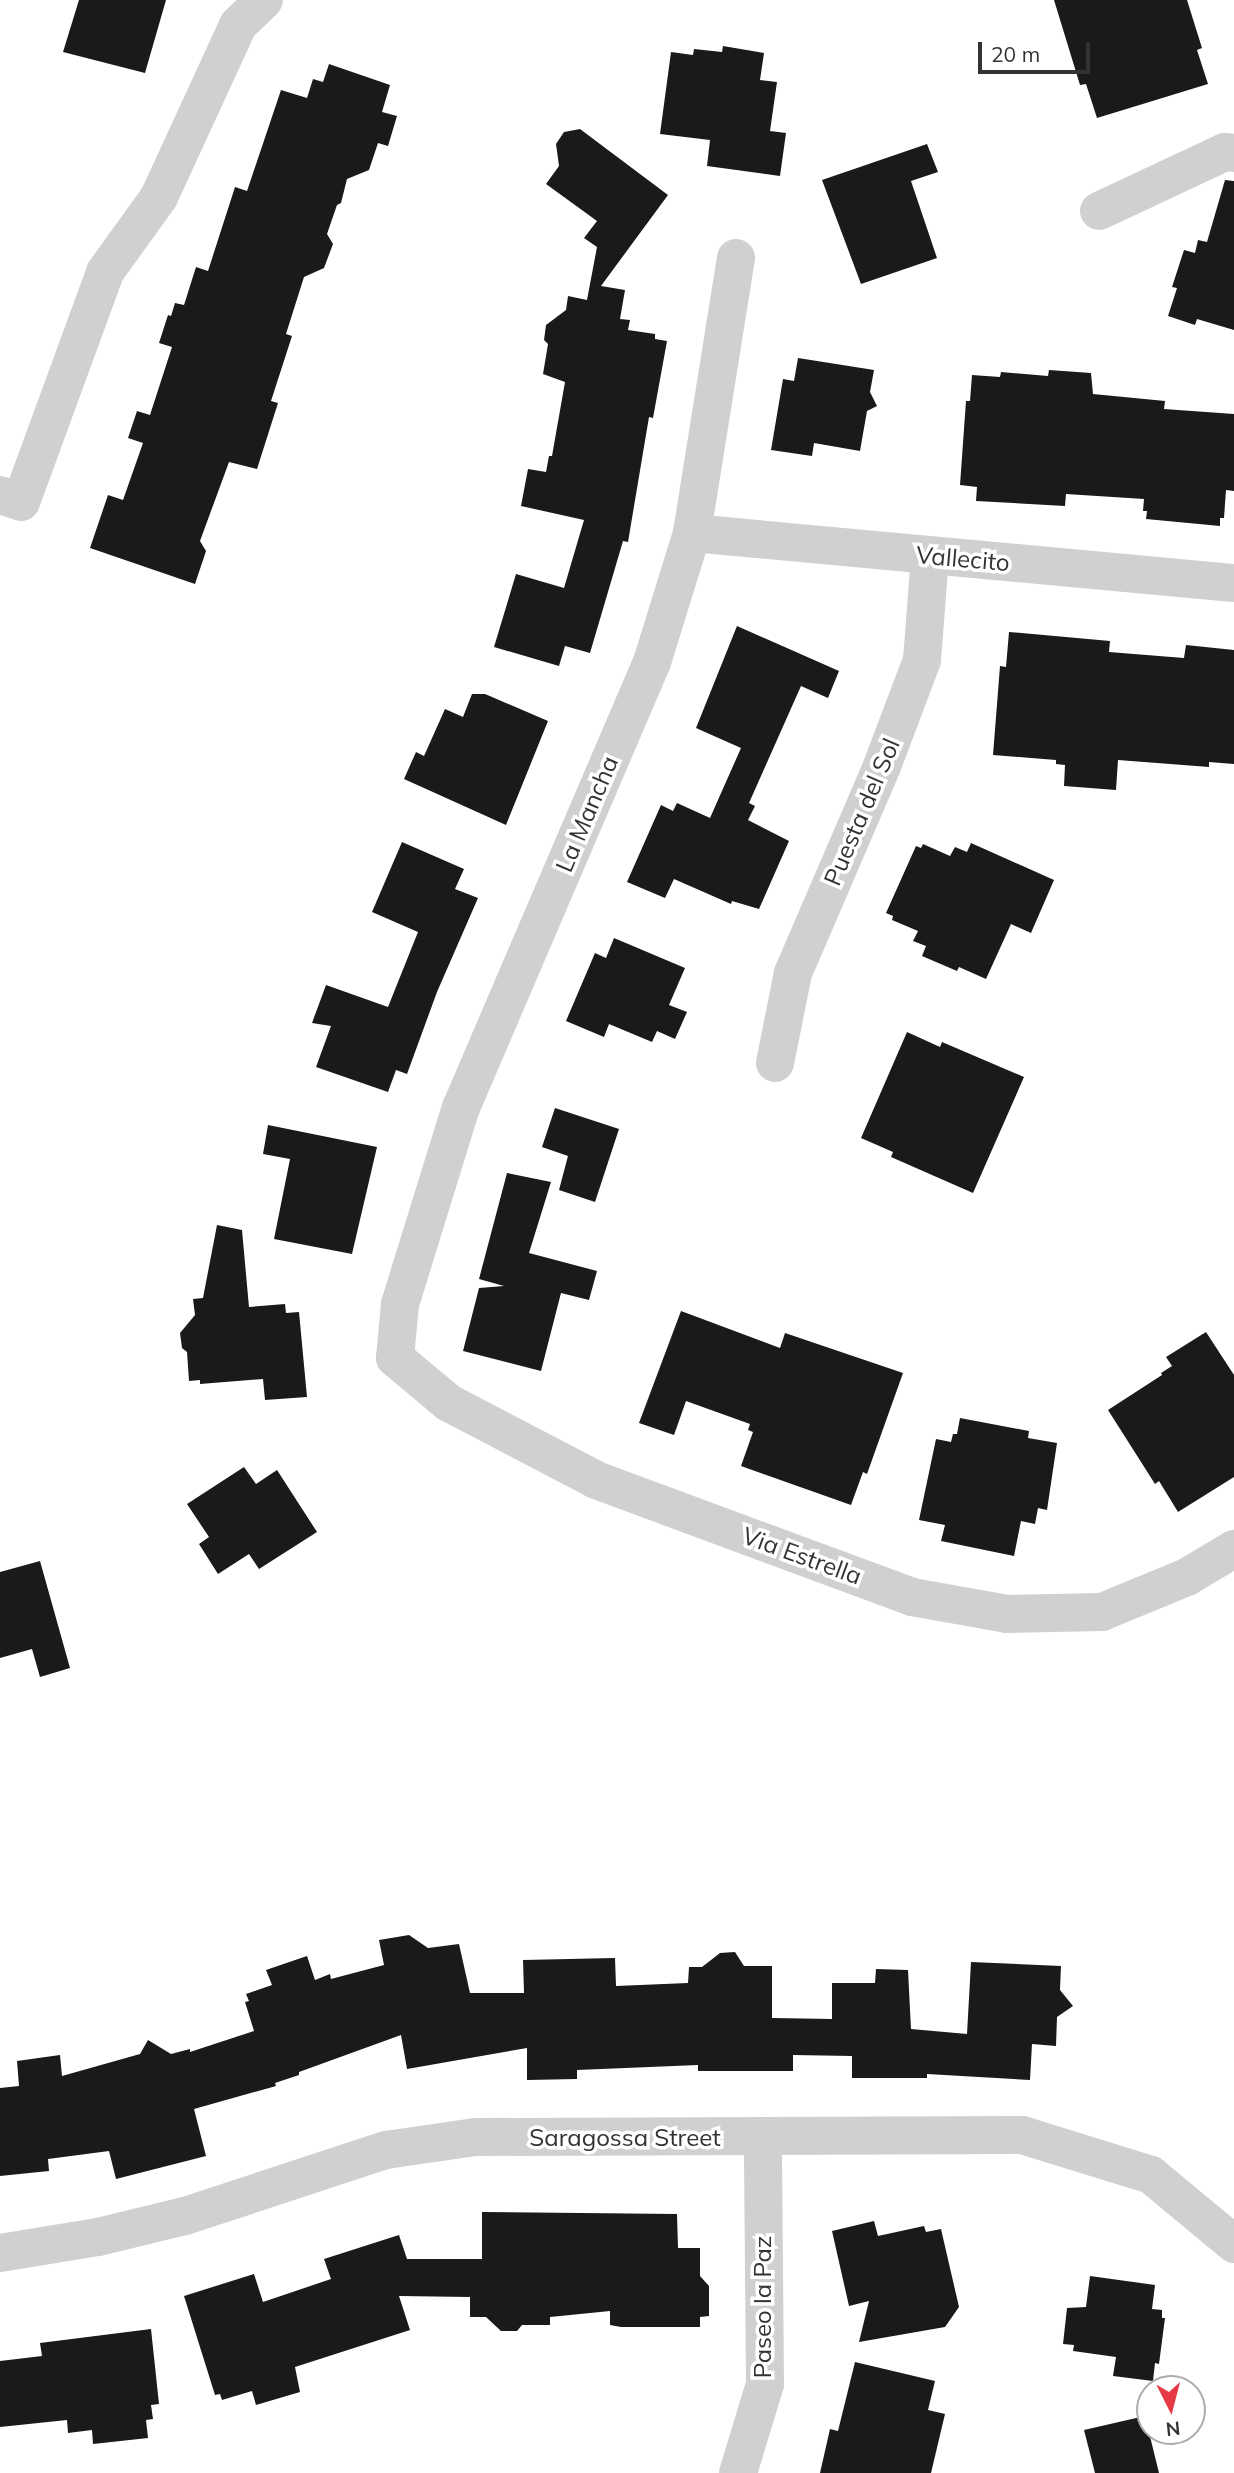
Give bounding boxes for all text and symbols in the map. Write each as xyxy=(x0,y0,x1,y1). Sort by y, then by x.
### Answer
scale bar xyxy=(982,28,1094,72)
text: 20 m xyxy=(991,41,1040,67)
street label: Vallecito xyxy=(915,541,1011,577)
street label: Puesta del Sol xyxy=(818,734,906,890)
street label: La Mancha xyxy=(550,752,624,876)
street label: Via Estrella xyxy=(738,1521,866,1591)
street label: Saragossa Street xyxy=(529,2124,721,2152)
street label: Paseo la Paz xyxy=(749,2236,777,2378)
north arrow xyxy=(1136,2375,1206,2445)
text: N xyxy=(1165,2416,1181,2442)

